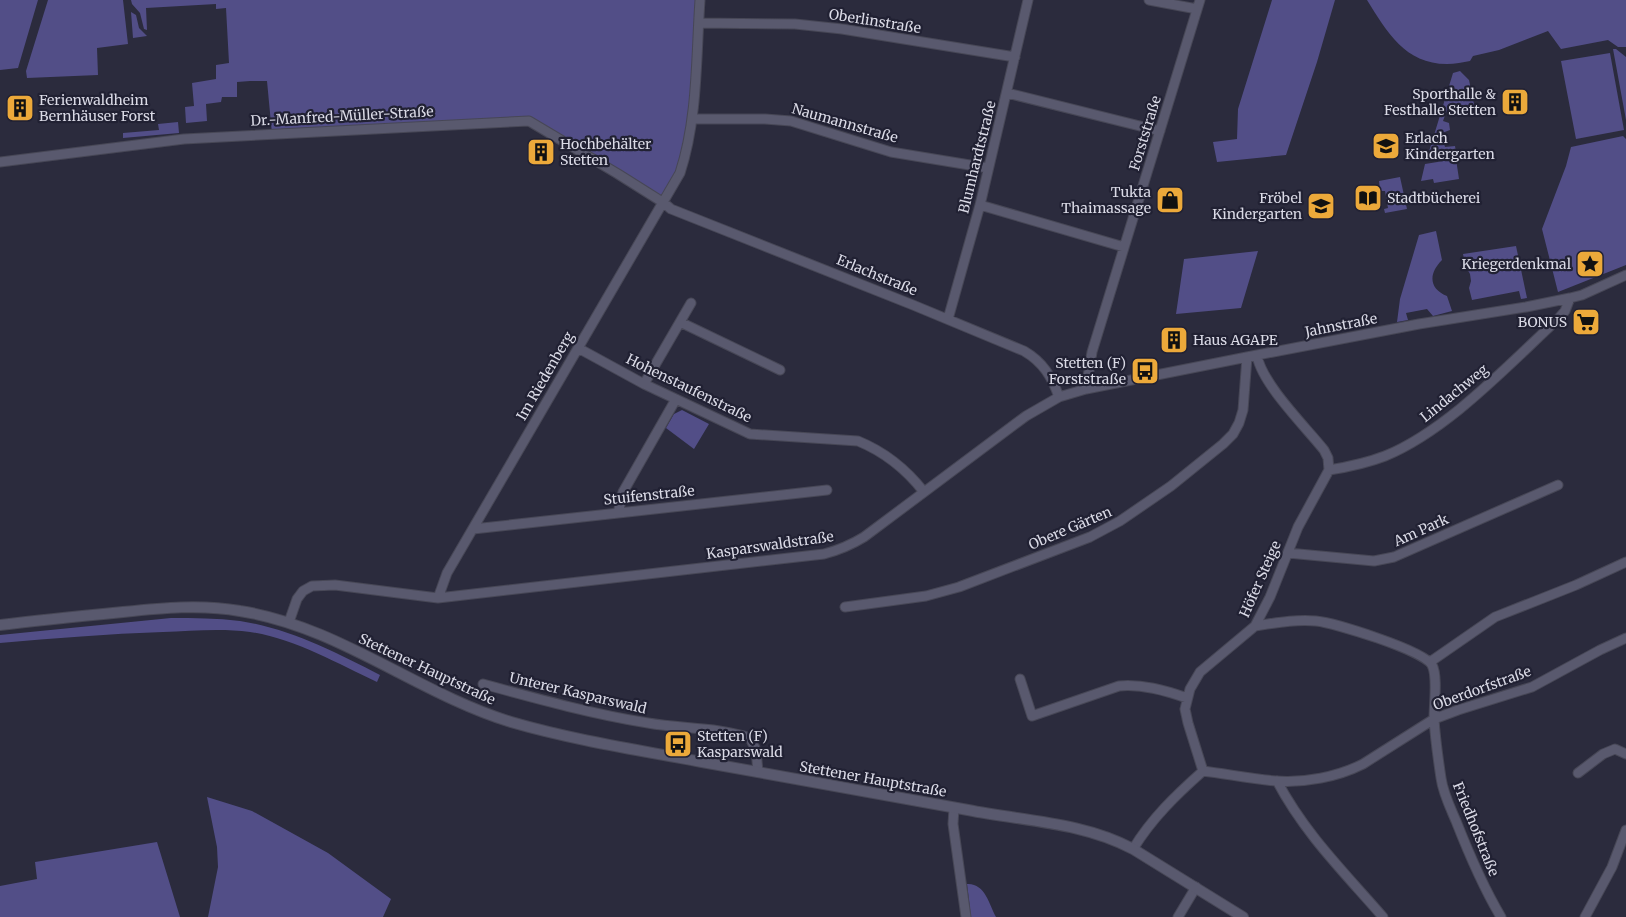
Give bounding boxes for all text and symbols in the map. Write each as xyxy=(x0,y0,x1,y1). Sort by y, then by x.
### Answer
street label: Oberlinstraße xyxy=(828,5,922,37)
place label: Sporthalle & Festhalle Stetten xyxy=(1384,85,1496,119)
building icon: Sporthalle & Festhalle Stetten xyxy=(1500,87,1530,117)
place label: Ferienwaldheim Bernhäuser Forst xyxy=(39,91,156,125)
building icon: Ferienwaldheim Bernhäuser Forst xyxy=(5,93,35,123)
street label: Forststraße xyxy=(1125,93,1165,173)
street label: Naumannstraße xyxy=(790,99,900,147)
street label: Blumhardtstraße xyxy=(954,99,1000,215)
street label: Dr.-Manfred-Müller-Straße xyxy=(250,102,434,130)
place label: Erlach Kindergarten xyxy=(1405,129,1495,163)
school or university icon: Erlach Kindergarten xyxy=(1371,131,1401,161)
place label: Hochbehälter Stetten xyxy=(560,135,651,169)
building icon: Hochbehälter Stetten xyxy=(526,137,556,167)
place label: Tukta Thaimassage xyxy=(1061,183,1151,217)
library icon: Stadtbücherei xyxy=(1353,183,1383,213)
shop icon: Tukta Thaimassage xyxy=(1155,185,1185,215)
place label: Fröbel Kindergarten xyxy=(1212,189,1303,223)
place label: Stadtbücherei xyxy=(1387,189,1481,207)
school or university icon: Fröbel Kindergarten xyxy=(1306,191,1336,221)
place icon: Kriegerdenkmal xyxy=(1575,249,1605,279)
street label: Erlachstraße xyxy=(834,251,920,299)
place label: Kriegerdenkmal xyxy=(1461,255,1572,273)
supermarket icon: BONUS xyxy=(1571,307,1601,337)
street label: Jahnstraße xyxy=(1302,309,1379,341)
place label: BONUS xyxy=(1518,313,1567,331)
building icon: Haus AGAPE xyxy=(1159,325,1189,355)
street label: Im Riedenberg xyxy=(512,328,578,424)
place label: Haus AGAPE xyxy=(1193,331,1278,349)
street label: Hohenstaufenstraße xyxy=(623,350,755,426)
place label: Stetten (F) Forststraße xyxy=(1049,354,1126,388)
bus stop icon: Stetten (F) Forststraße xyxy=(1130,356,1160,386)
street label: Lindachweg xyxy=(1416,360,1492,426)
street label: Stuifenstraße xyxy=(603,481,695,509)
street label: Obere Gärten xyxy=(1026,502,1114,554)
street label: Am Park xyxy=(1390,510,1451,550)
street label: Kasparswaldstraße xyxy=(705,527,835,563)
street label: Höfer Steige xyxy=(1235,538,1285,620)
street label: Stettener Hauptstraße xyxy=(356,629,498,709)
street label: Oberdorfstraße xyxy=(1431,662,1533,714)
street label: Unterer Kasparswald xyxy=(508,668,649,718)
place label: Stetten (F) Kasparswald xyxy=(697,727,783,761)
bus stop icon: Stetten (F) Kasparswald xyxy=(663,729,693,759)
street label: Stettener Hauptstraße xyxy=(798,757,948,801)
street label: Friedhofstraße xyxy=(1449,779,1503,879)

